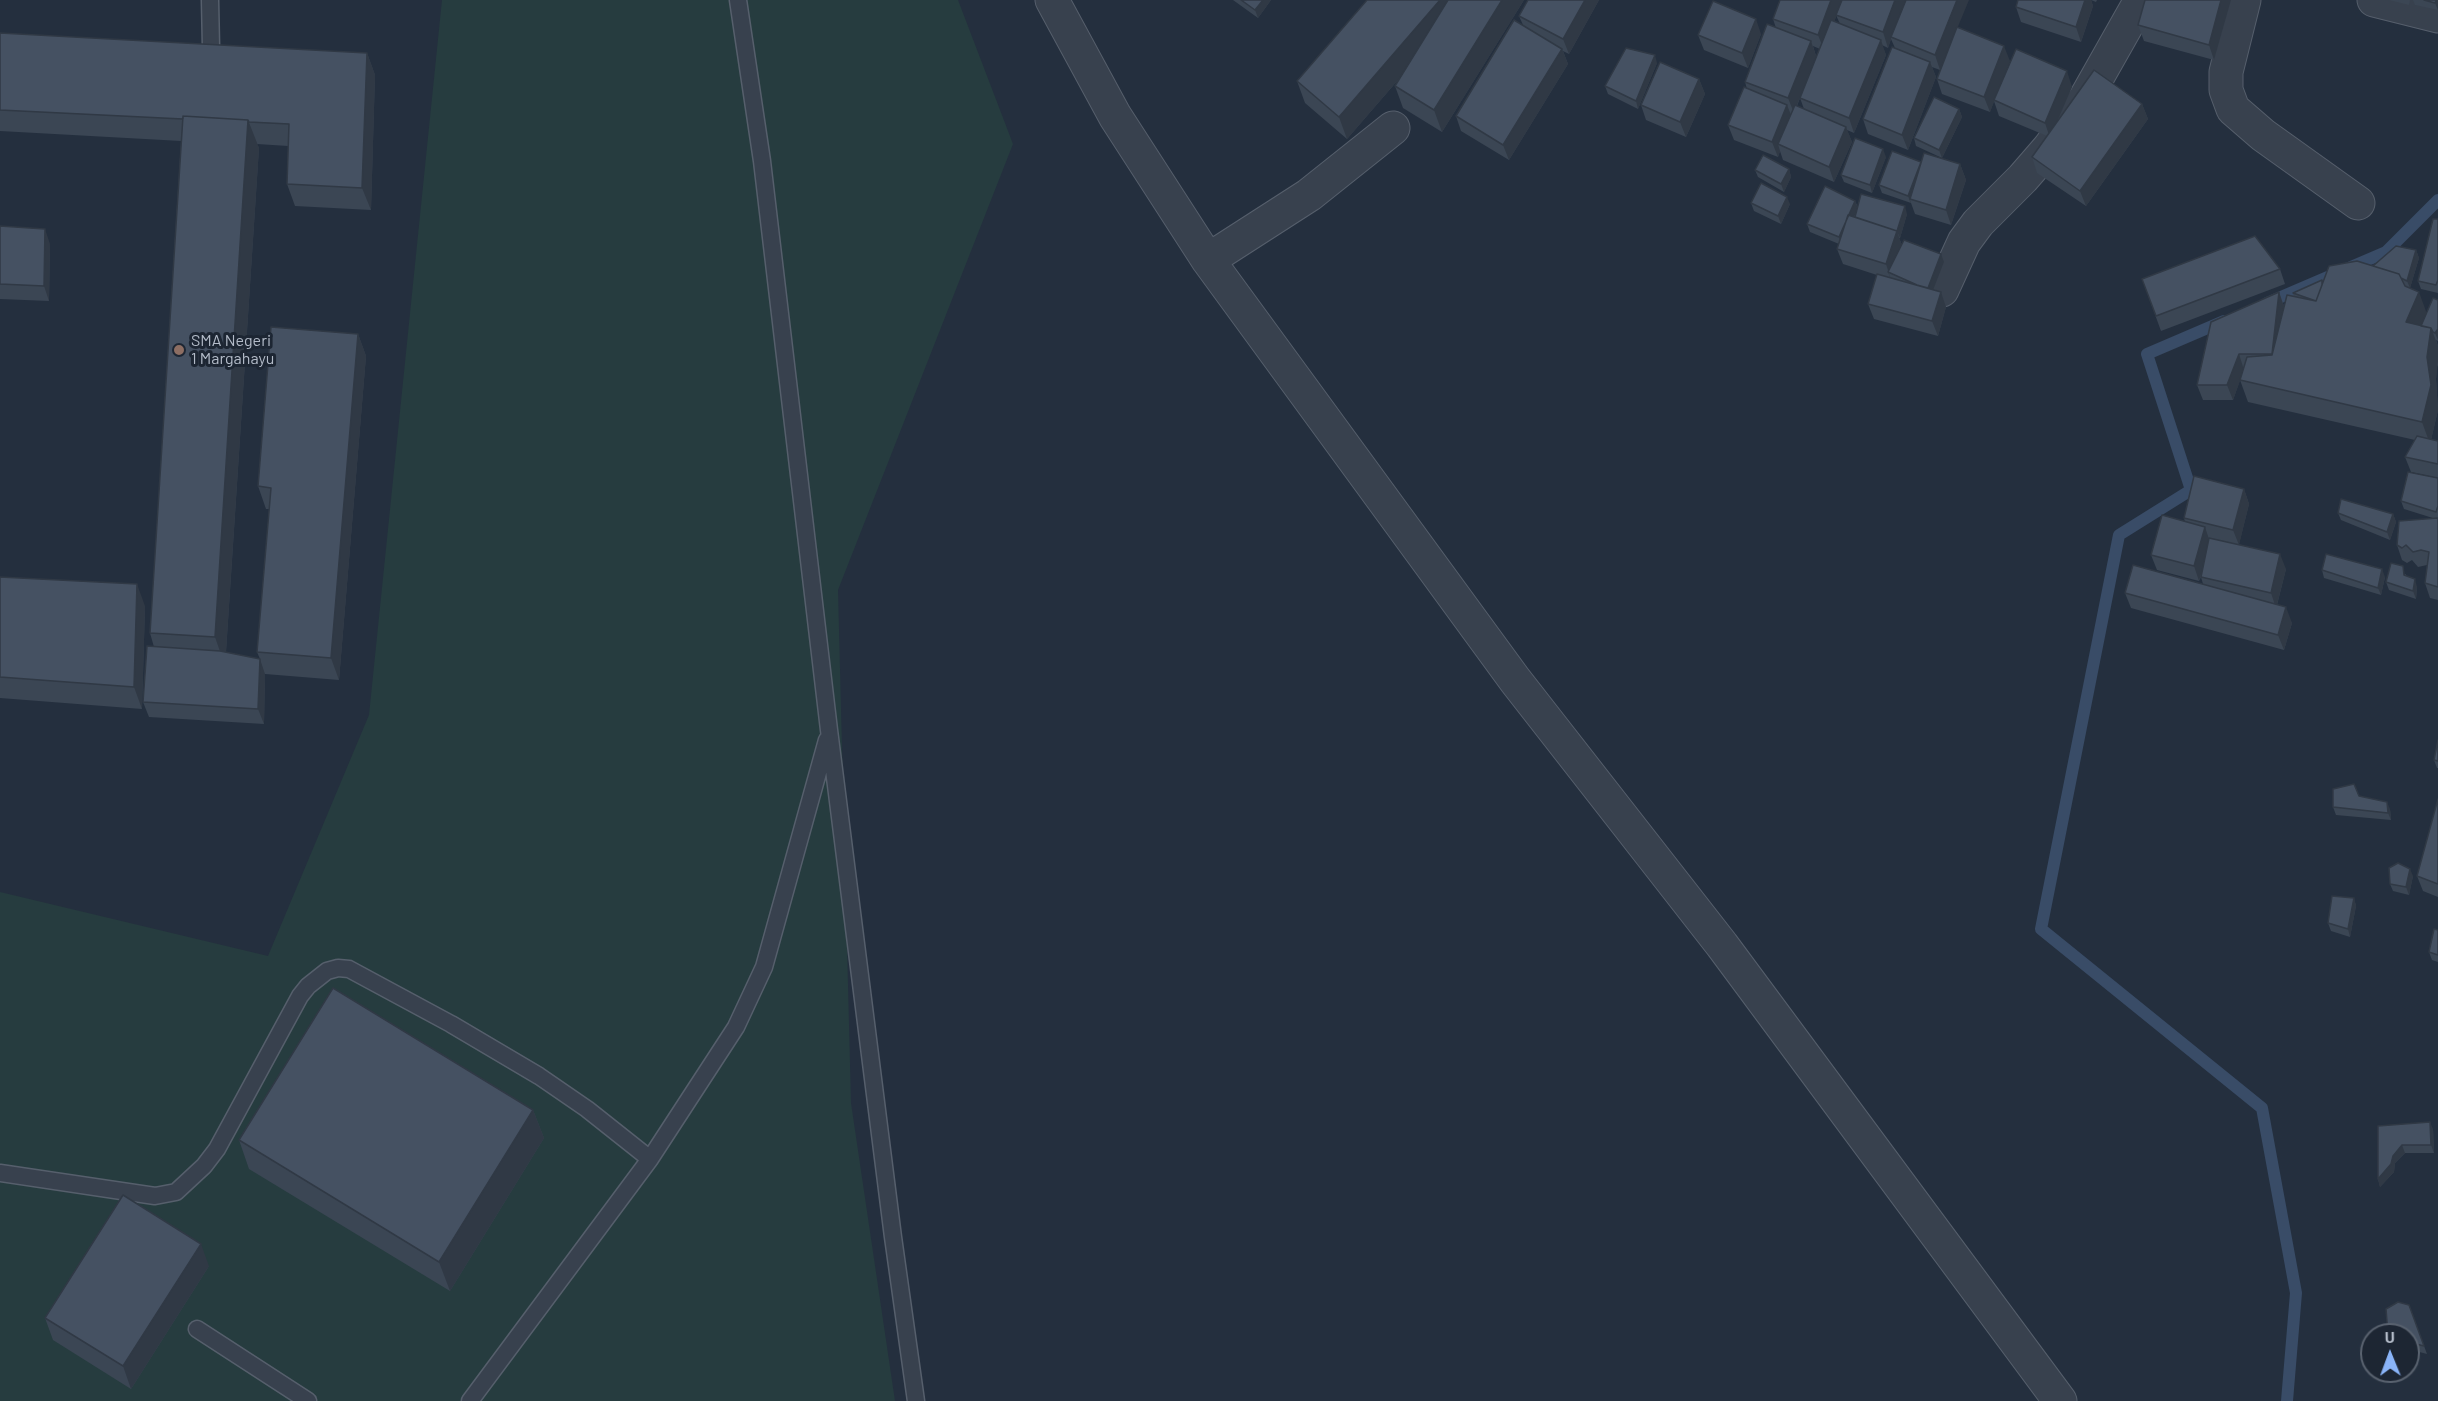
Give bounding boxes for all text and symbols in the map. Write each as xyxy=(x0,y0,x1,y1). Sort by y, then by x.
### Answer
place label: SMA Negeri 1 Margahayu xyxy=(191,331,274,369)
marker: SMA Negeri 1 Margahayu xyxy=(172,343,186,357)
north arrow xyxy=(2360,1323,2420,1383)
text: U xyxy=(2385,1327,2395,1346)

